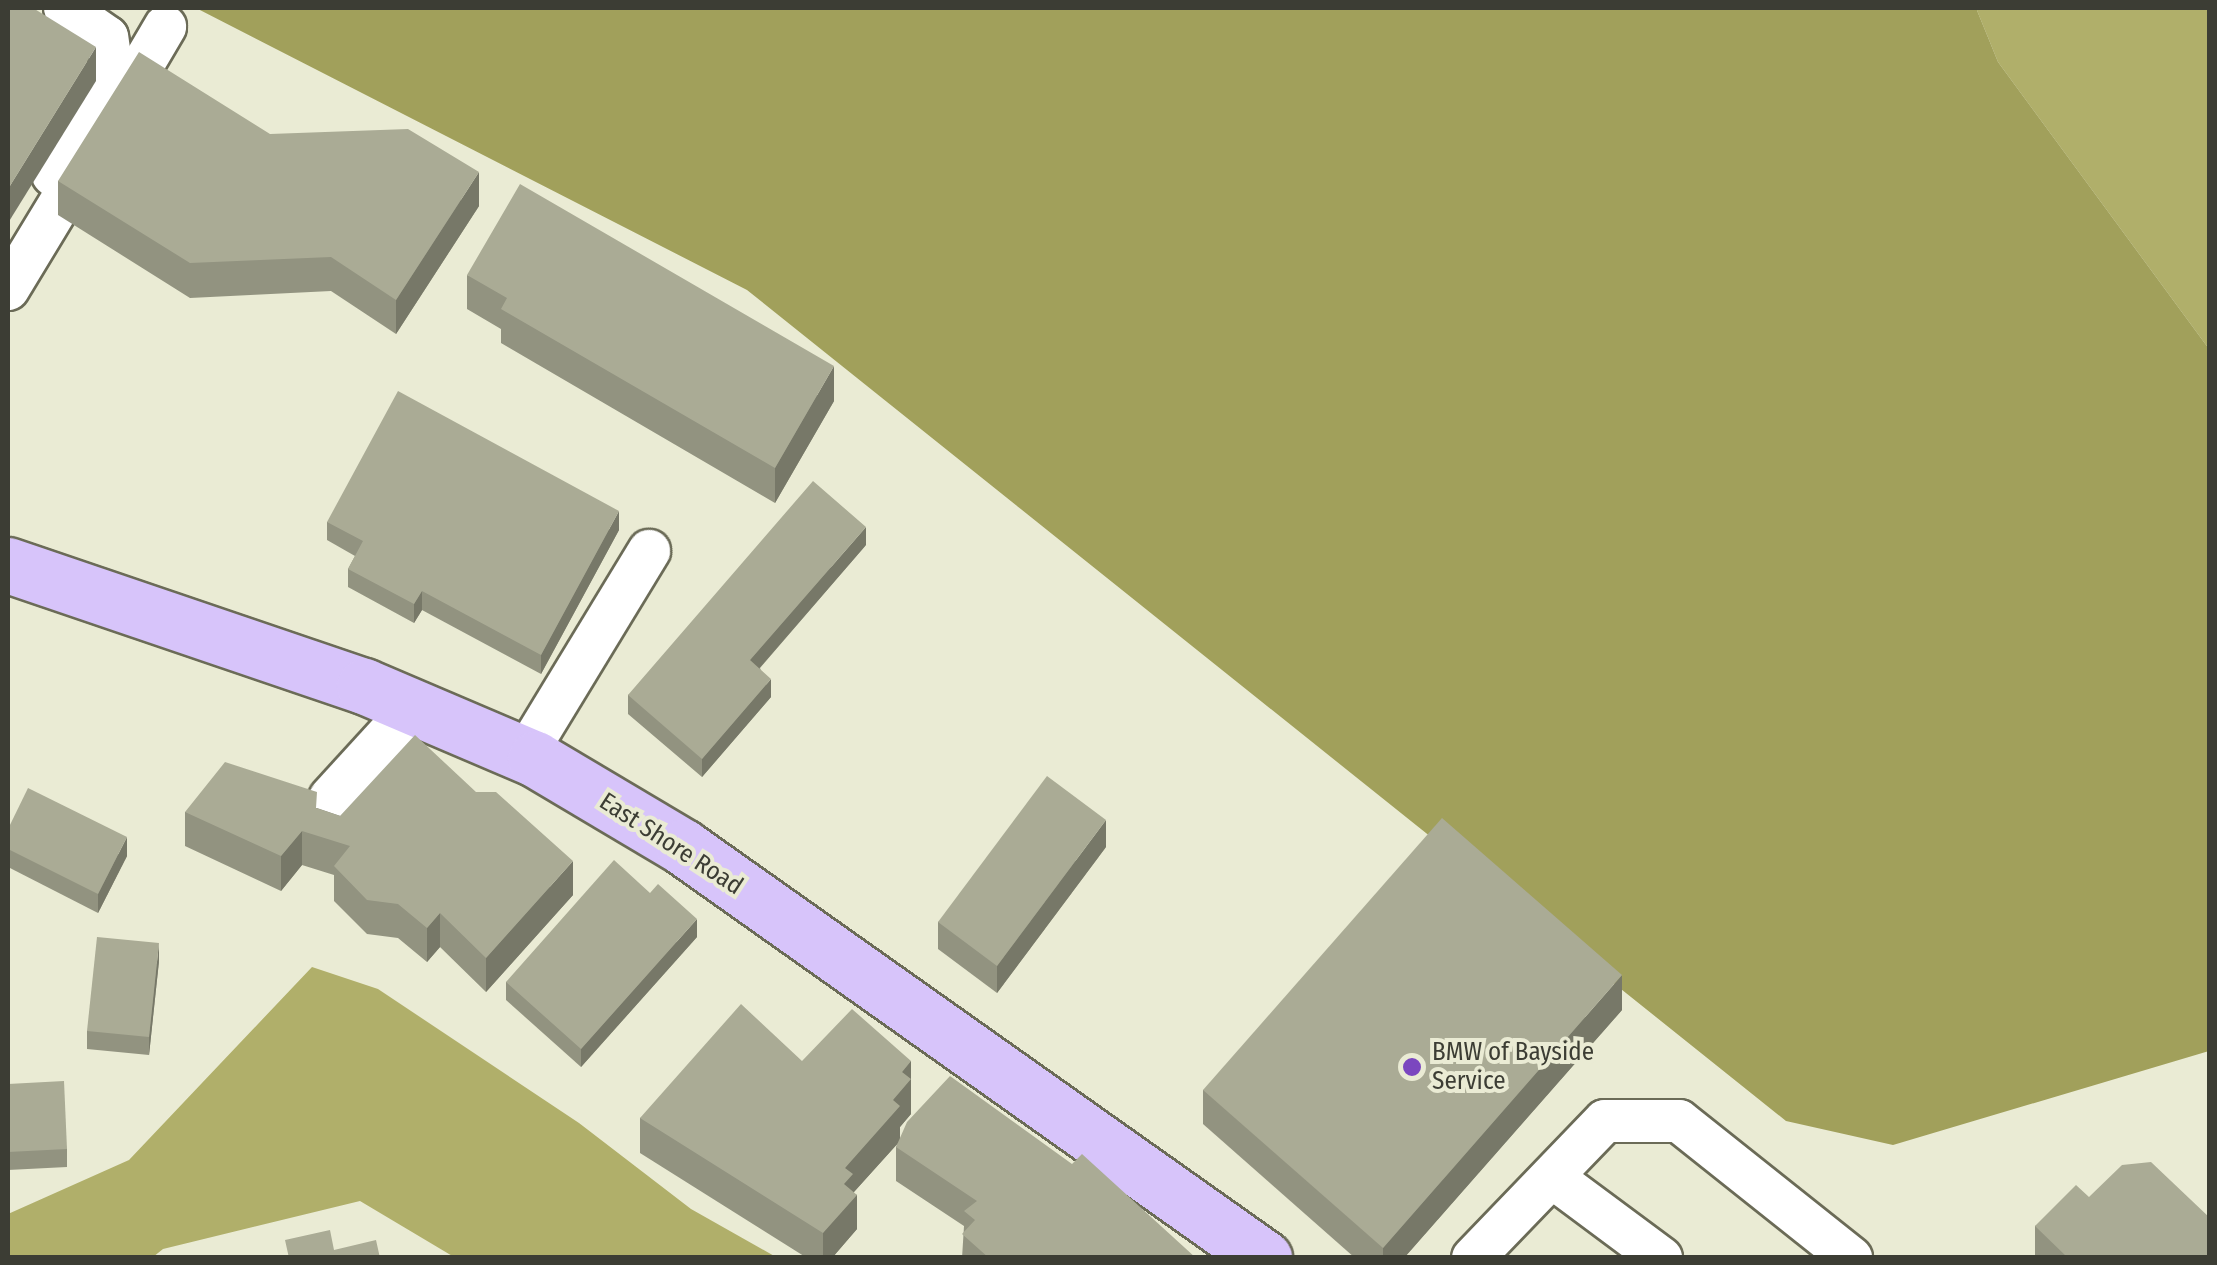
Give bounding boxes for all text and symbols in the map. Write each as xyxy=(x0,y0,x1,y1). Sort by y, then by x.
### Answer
street label: East Shore Road xyxy=(594,786,748,902)
place label: BMW of Bayside Service xyxy=(1432,1038,1594,1097)
marker: BMW of Bayside Service xyxy=(1401,1056,1423,1078)

